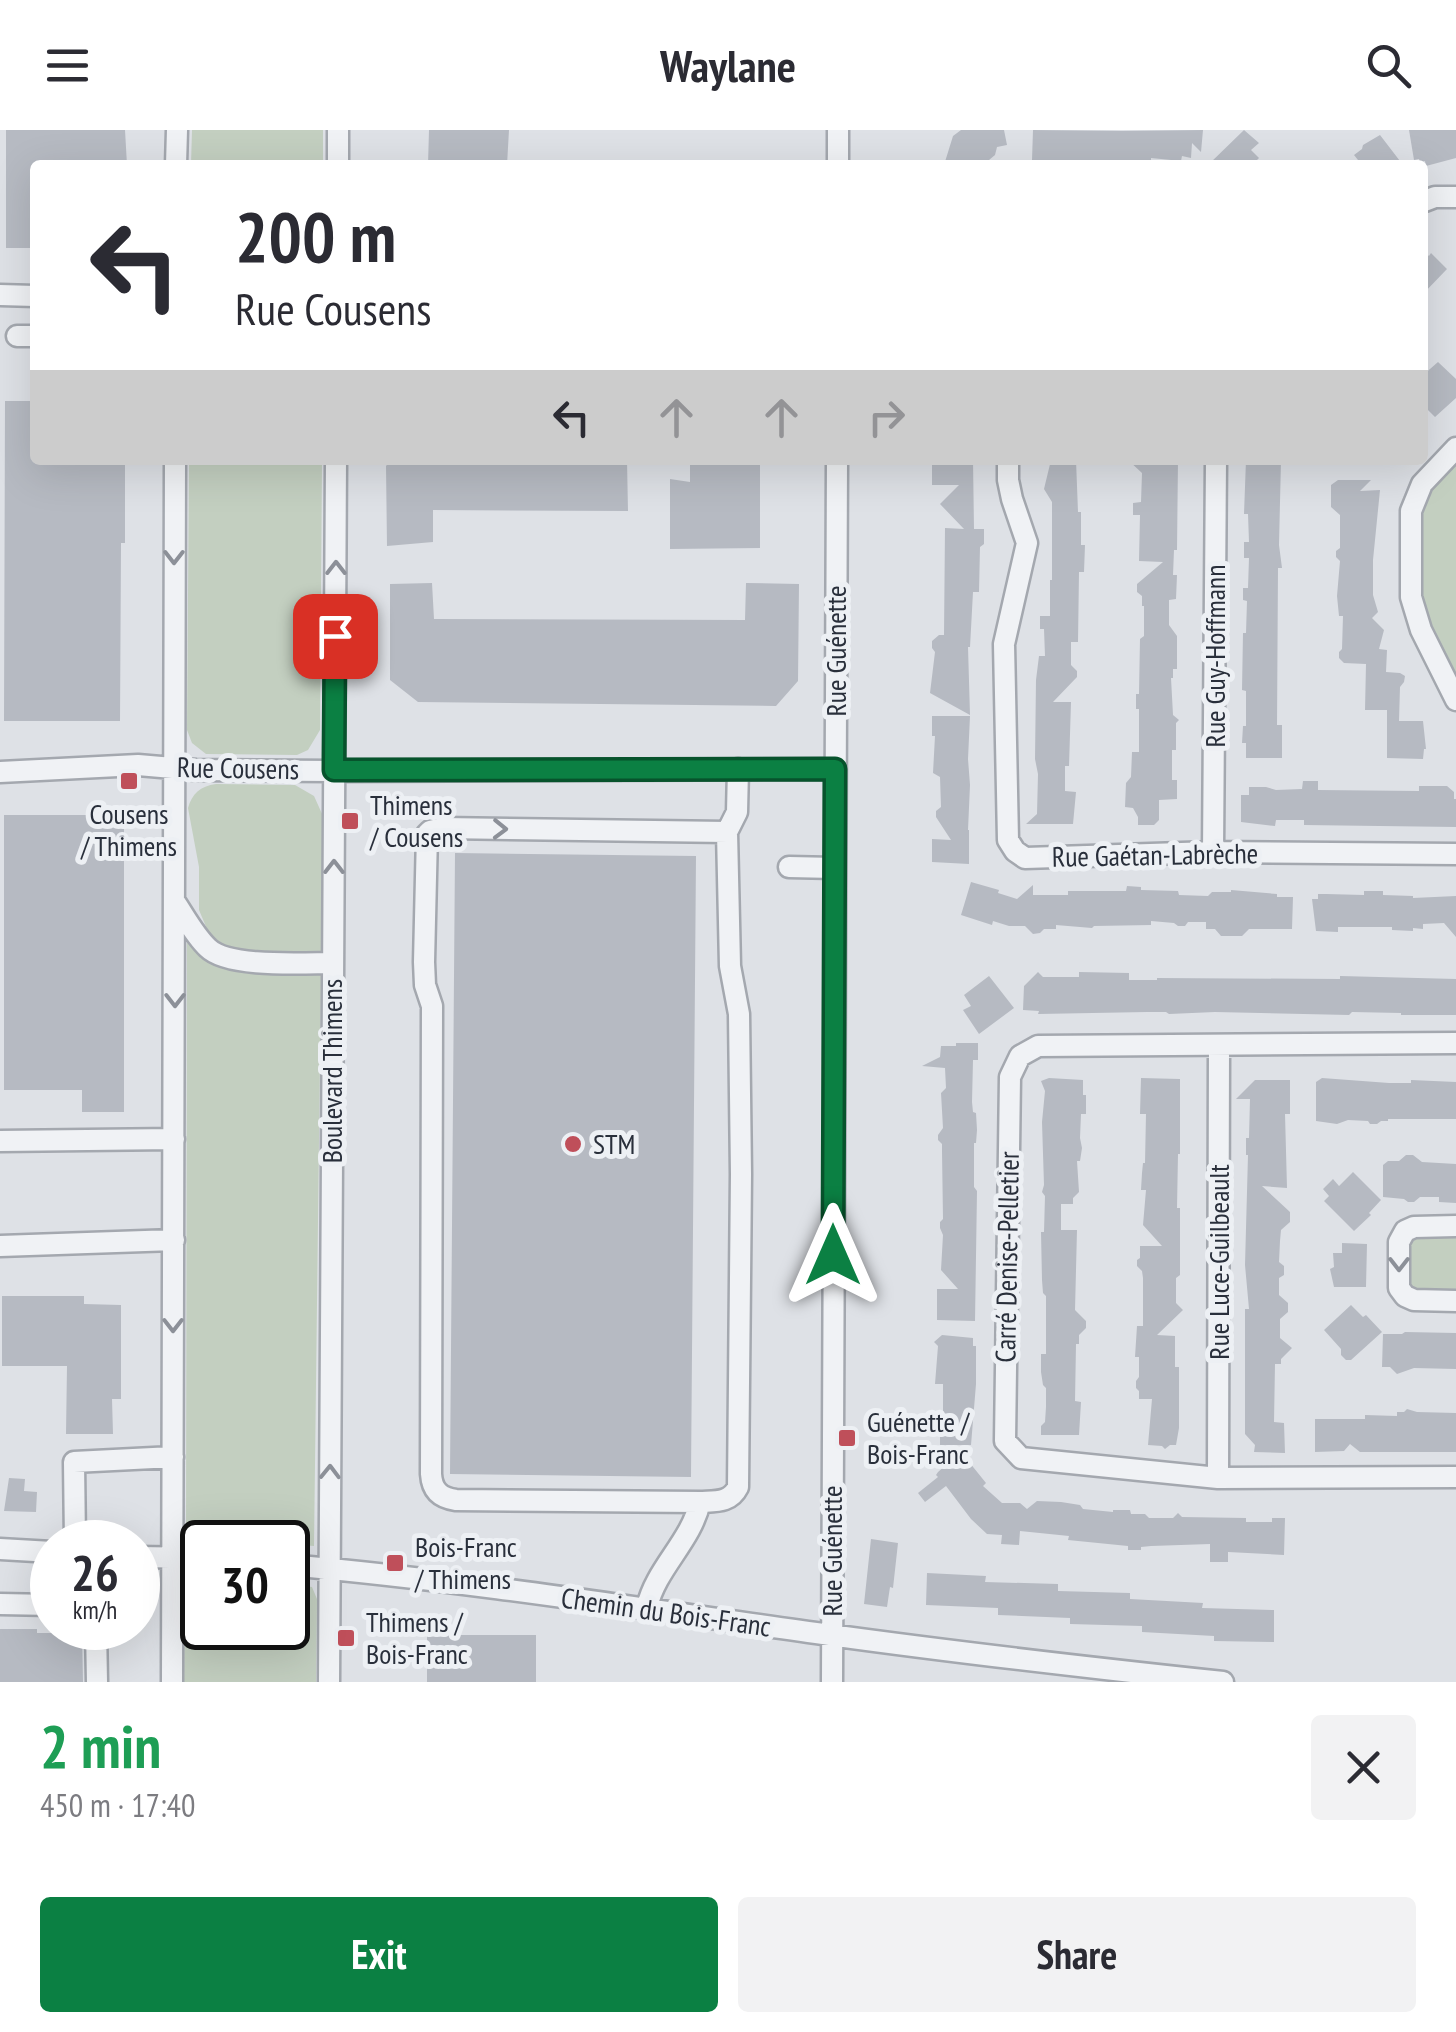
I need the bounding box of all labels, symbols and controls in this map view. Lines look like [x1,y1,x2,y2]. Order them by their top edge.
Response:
text: Waylane [660,36,796,94]
icon: menu [40,38,95,93]
icon: search [1361,38,1416,93]
text: 200 m [235,191,396,281]
icon: left [70,200,200,330]
text: Rue Cousens [235,279,431,337]
icon: left [544,390,599,445]
icon: ahead [649,390,704,445]
icon: ahead [754,390,809,445]
icon: right [859,390,914,445]
one-way arrow [163,550,185,566]
one-way arrow [325,560,347,576]
street label: Rue Guy-Hoffmann [1196,565,1233,747]
street label: Rue Guénette [817,585,854,717]
pin [293,594,378,679]
icon: arrive [308,609,363,664]
street label: Rue Cousens [177,748,299,787]
marker: Cousens / Thimens [118,770,140,792]
place label: Thimens / Cousens [369,786,463,855]
place label: Cousens / Thimens [80,795,177,864]
marker: Thimens / Cousens [339,810,361,832]
one-way arrow [492,818,508,840]
street label: Rue Gaétan-Labrèche [1051,834,1259,875]
one-way arrow [323,858,344,874]
street label: Boulevard Thimens [313,979,350,1163]
one-way arrow [164,992,186,1008]
place label: STM [593,1125,635,1162]
marker: STM [562,1133,584,1155]
street label: Carré Denise-Pelletier [986,1151,1027,1363]
street label: Rue Luce-Guilbeault [1200,1164,1237,1360]
position arrow [781,1203,885,1307]
one-way arrow [1388,1256,1410,1272]
one-way arrow [162,1318,184,1333]
place label: Guénette / Bois-Franc [867,1403,971,1472]
marker: Guénette / Bois-Franc [836,1427,858,1449]
one-way arrow [320,1463,341,1479]
street label: Rue Guénette [813,1485,850,1617]
speed limit sign: 30 [180,1520,310,1650]
place label: Bois-Franc / Thimens [414,1528,517,1597]
text: 26 [71,1540,119,1605]
marker: Bois-Franc / Thimens [384,1552,406,1574]
street label: Chemin du Bois-Franc [559,1578,773,1645]
text: km/h [73,1594,117,1626]
place label: Thimens / Bois-Franc [366,1603,468,1672]
marker: Thimens / Bois-Franc [335,1627,357,1649]
text: 2 min [40,1707,161,1785]
button: close [1311,1715,1416,1820]
text: 450 m · 17:40 [40,1784,195,1826]
button: Exit [40,1897,718,2012]
button: Share [738,1897,1416,2012]

